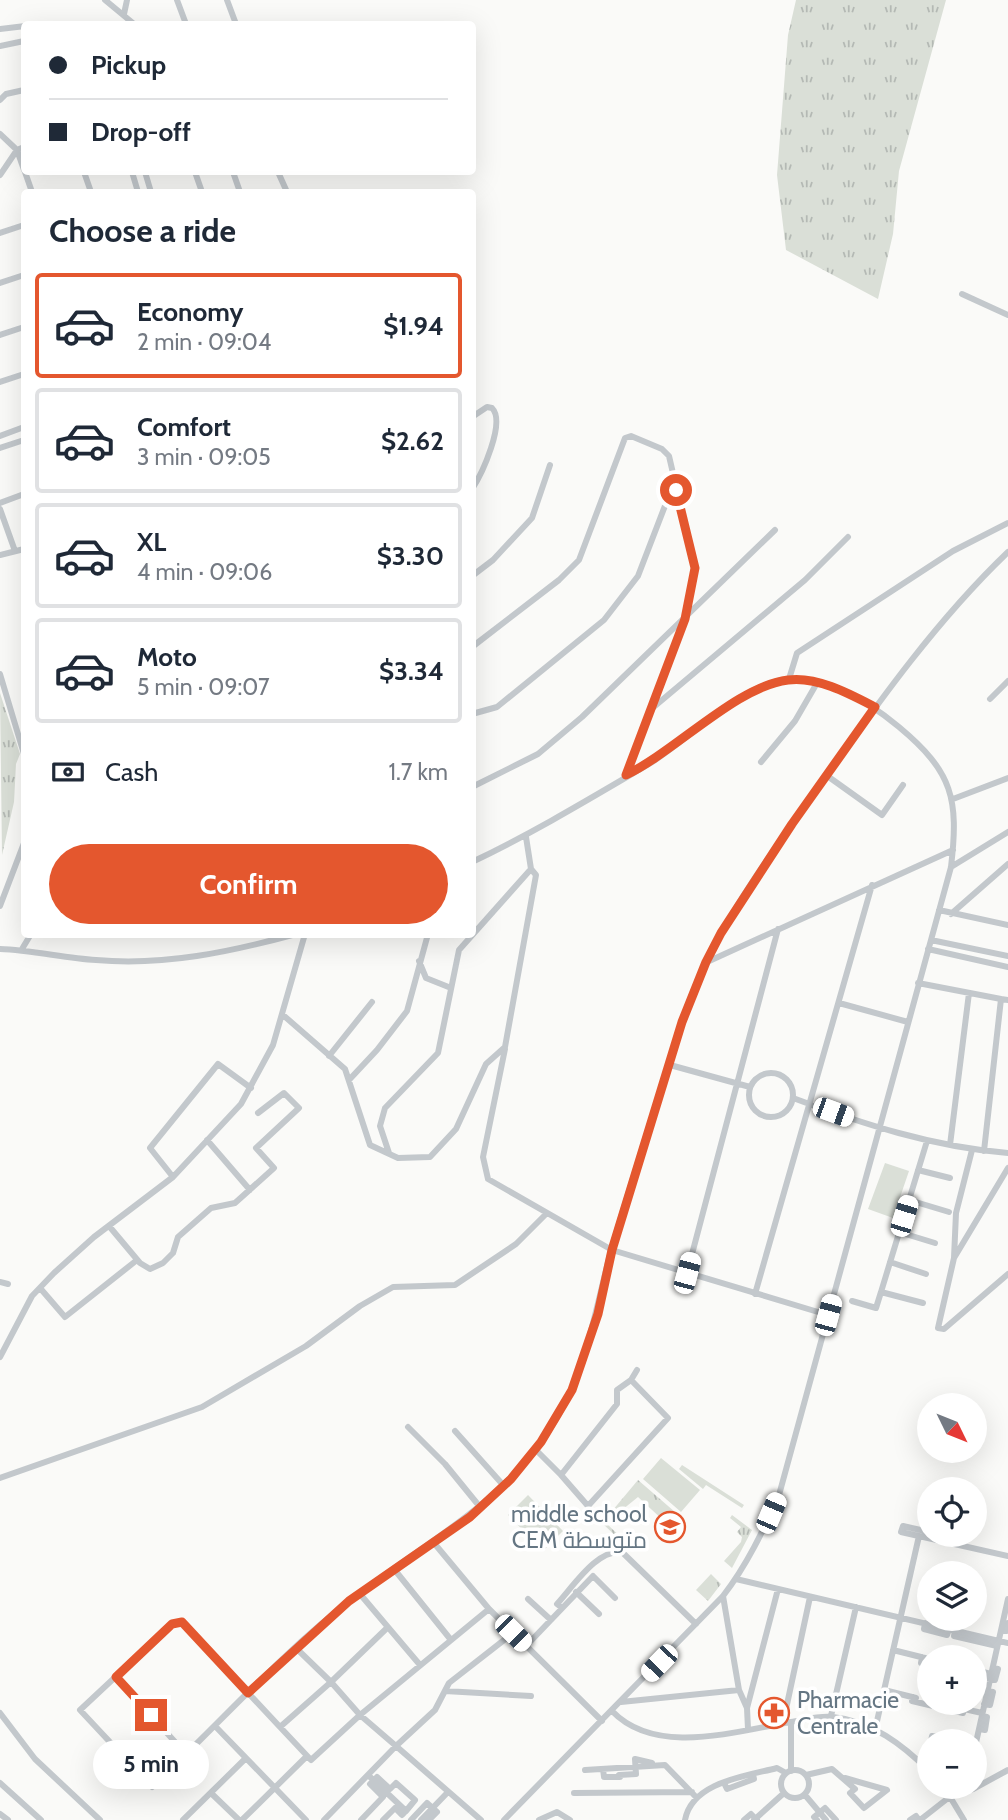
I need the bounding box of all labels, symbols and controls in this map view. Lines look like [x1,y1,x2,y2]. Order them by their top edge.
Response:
text: Pickup [91,49,166,81]
text: Drop-off [91,116,191,148]
text: Choose a ride [49,211,236,250]
icon: car [53,294,116,357]
text: Economy [137,296,243,328]
text: $1.94 [383,310,444,342]
text: 2 min · 09:04 [137,328,271,356]
icon: car [53,409,116,472]
text: Comfort [137,411,231,443]
text: $2.62 [381,425,444,457]
text: 3 min · 09:05 [137,443,271,471]
route start [660,474,692,506]
icon: car [53,524,116,587]
text: XL [137,526,166,558]
text: $3.30 [377,540,444,572]
text: 4 min · 09:06 [137,558,272,586]
icon: car [53,639,116,702]
text: Moto [137,641,197,673]
text: $3.34 [379,655,444,687]
text: 5 min · 09:07 [137,673,270,701]
icon: cash [49,753,87,791]
text: Cash [105,756,158,788]
text: 1.7 km [388,758,448,786]
button: Confirm [49,844,448,924]
car [810,1095,857,1129]
car [888,1193,921,1239]
car [672,1250,703,1296]
car [813,1292,844,1338]
north arrow [917,1393,987,1463]
map controls [917,1393,987,1799]
button: locate [917,1477,987,1547]
car [754,1490,789,1536]
place label: middle school CEM متوسطة [511,1500,648,1554]
school or university icon: middle school CEM متوسطة [653,1510,687,1544]
button: layers [917,1561,987,1631]
car [491,1611,536,1655]
car [637,1641,682,1685]
button: + [917,1645,987,1715]
place label: Pharmacie Centrale [797,1686,899,1740]
pharmacy icon: Pharmacie Centrale [757,1696,791,1730]
route end [135,1699,167,1731]
button: − [917,1729,987,1799]
callout: 5 min [93,1740,209,1788]
text: 5 min [123,1750,179,1778]

